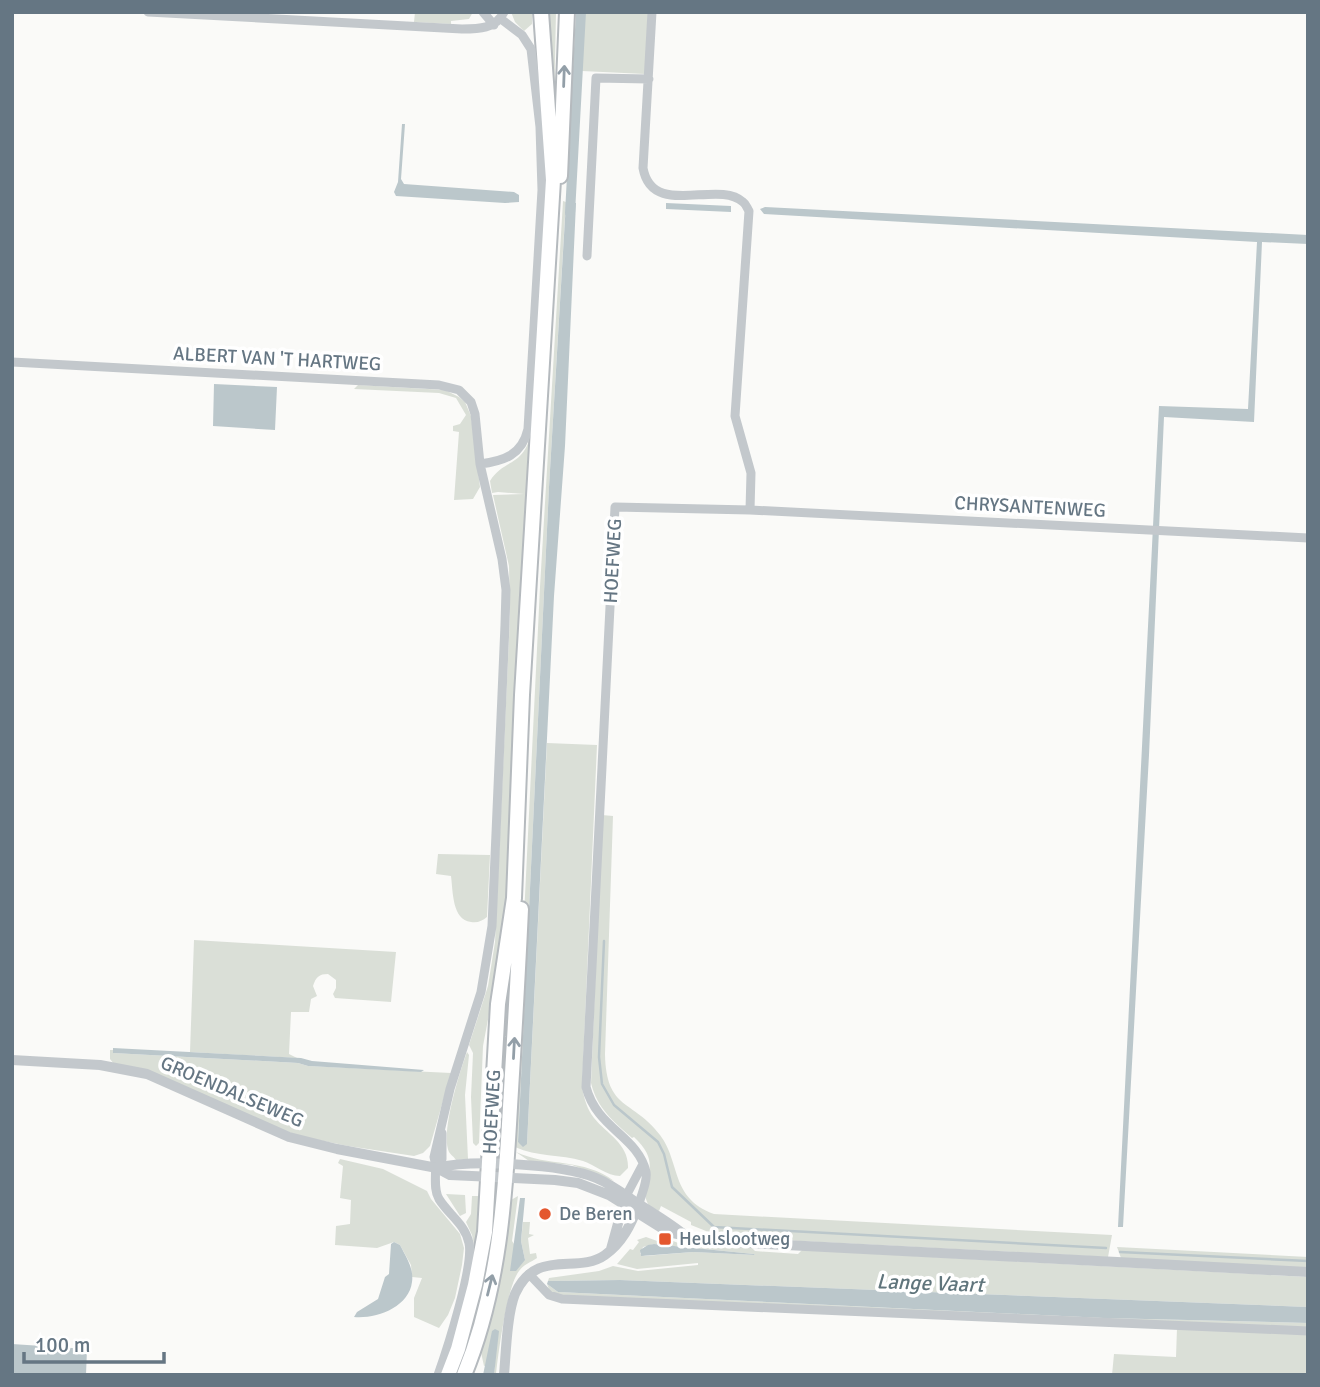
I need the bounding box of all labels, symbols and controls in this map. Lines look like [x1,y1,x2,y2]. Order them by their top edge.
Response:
one-way arrow [558,65,571,88]
street label: ALBERT VAN 'T HARTWEG [172,342,382,376]
street label: CHRYSANTENWEG [954,491,1106,523]
street label: HOEFWEG [599,518,627,604]
one-way arrow [508,1037,521,1060]
street label: GROENDALSEWEG [157,1051,307,1133]
street label: HOEFWEG [478,1069,506,1155]
place label: De Beren [559,1202,633,1226]
marker: De Beren [537,1206,553,1222]
place label: Heulslootweg [679,1227,790,1251]
marker: Heulslootweg [657,1231,673,1247]
water label: Lange Vaart [876,1268,987,1298]
one-way arrow [484,1274,497,1297]
scale bar [24,1320,164,1364]
text: 100 m [35,1332,90,1358]

